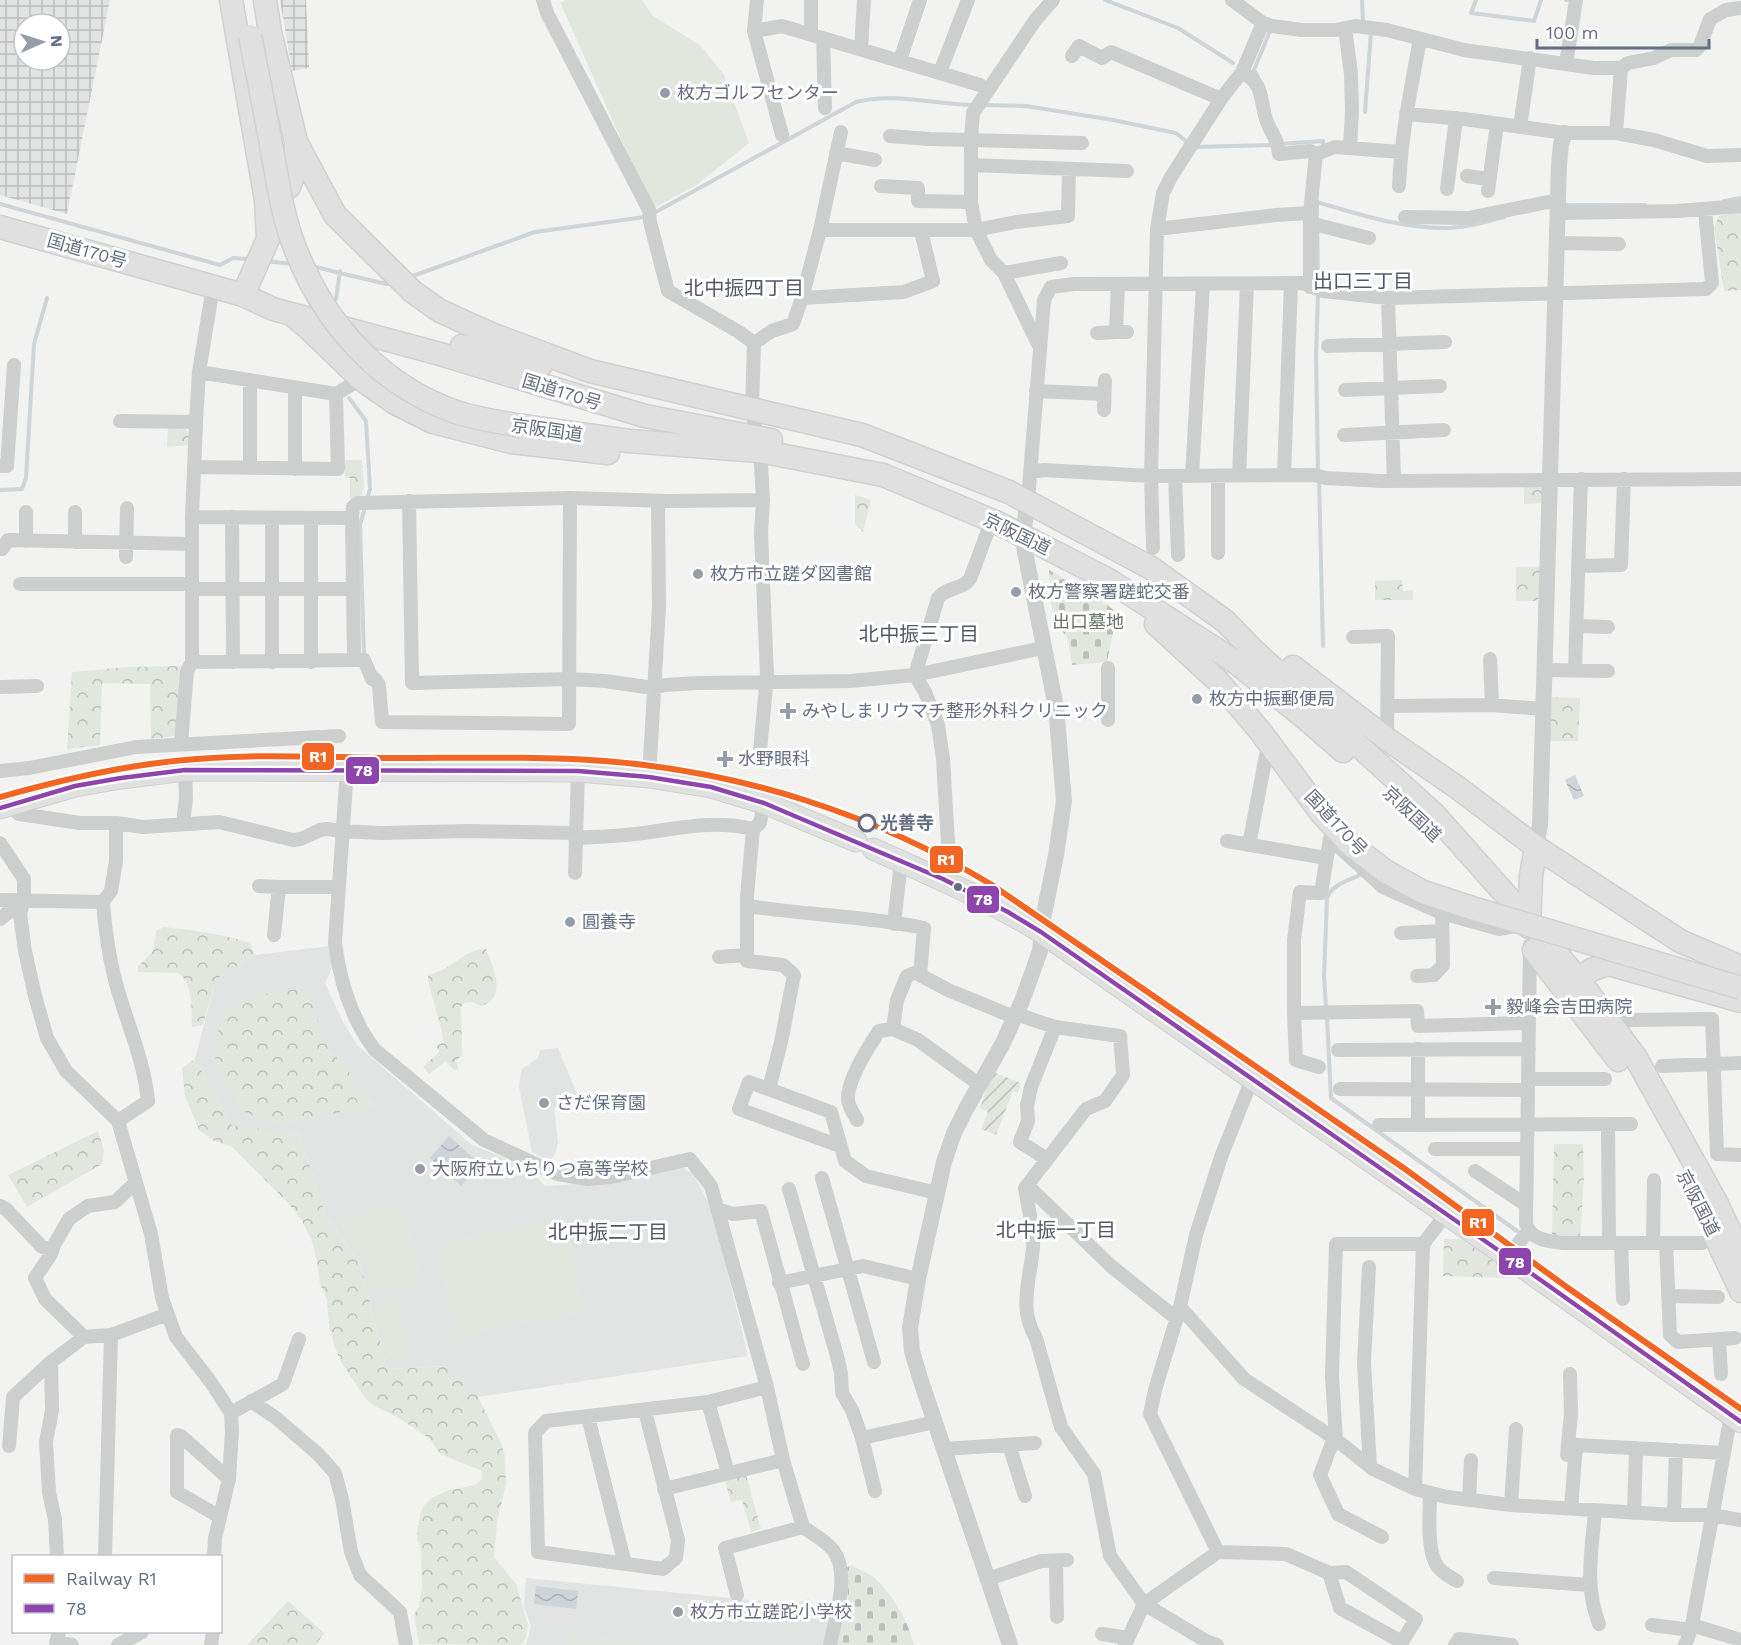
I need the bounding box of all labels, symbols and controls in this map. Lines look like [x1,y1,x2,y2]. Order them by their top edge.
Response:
north arrow [12,12,72,72]
scale bar [1537,12,1710,50]
text: 100 m [1546,22,1599,43]
text: N [47,35,66,48]
place label: 枚方ゴルフセンター [677,82,839,103]
marker: 枚方ゴルフセンター [658,86,672,100]
street label: 国道170号 [45,229,129,272]
district label: 出口三丁目 [1313,269,1413,293]
district label: 北中振四丁目 [684,276,804,300]
street label: 国道170号 [520,369,604,414]
street label: 京阪国道 [510,414,584,445]
street label: 京阪国道 [980,508,1054,559]
place label: 枚方市立蹉ダ図書館 [710,563,872,584]
marker: 枚方市立蹉ダ図書館 [691,567,705,581]
place label: 枚方警察署蹉蛇交番 [1028,581,1190,602]
marker: 枚方警察署蹉蛇交番 [1009,585,1023,599]
park label: 出口墓地 [1052,611,1124,632]
district label: 北中振三丁目 [859,622,979,646]
place label: 枚方中振郵便局 [1209,688,1335,709]
marker: 枚方中振郵便局 [1190,692,1204,706]
place label: みやしまリウマチ整形外科クリニック [802,700,1108,721]
marker: みやしまリウマチ整形外科クリニック [779,702,797,720]
line badge: R1 [301,742,335,771]
text: R1 [309,747,327,766]
place label: 水野眼科 [738,748,810,769]
marker: 水野眼科 [716,750,734,768]
line badge: 78 [345,756,380,785]
text: 78 [353,761,373,780]
street label: 京阪国道 [1379,781,1446,846]
street label: 国道170号 [1301,786,1372,860]
place label: 光善寺 [880,812,934,833]
marker: 光善寺 [858,814,876,832]
line badge: R1 [929,845,964,874]
text: R1 [937,850,955,869]
unlabelled marker [952,881,964,893]
line badge: 78 [966,885,1000,914]
text: 78 [973,890,993,909]
place label: 圓養寺 [582,911,636,932]
marker: 圓養寺 [563,915,577,929]
place label: 毅峰会吉田病院 [1506,996,1632,1017]
marker: 毅峰会吉田病院 [1484,998,1502,1016]
place label: さだ保育園 [556,1092,646,1113]
marker: さだ保育園 [537,1096,551,1110]
place label: 大阪府立いちりつ高等学校 [432,1158,648,1179]
marker: 大阪府立いちりつ高等学校 [413,1162,427,1176]
street label: 京阪国道 [1673,1166,1724,1240]
line badge: R1 [1461,1208,1495,1237]
text: R1 [1469,1213,1487,1232]
district label: 北中振一丁目 [996,1218,1116,1242]
district label: 北中振二丁目 [548,1220,668,1244]
line badge: 78 [1498,1247,1532,1276]
text: 78 [1505,1253,1525,1272]
legend [12,1555,222,1633]
text: Railway R1 [66,1568,157,1589]
text: 78 [66,1598,87,1619]
place label: 枚方市立蹉跎小学校 [690,1601,852,1622]
marker: 枚方市立蹉跎小学校 [671,1605,685,1619]

